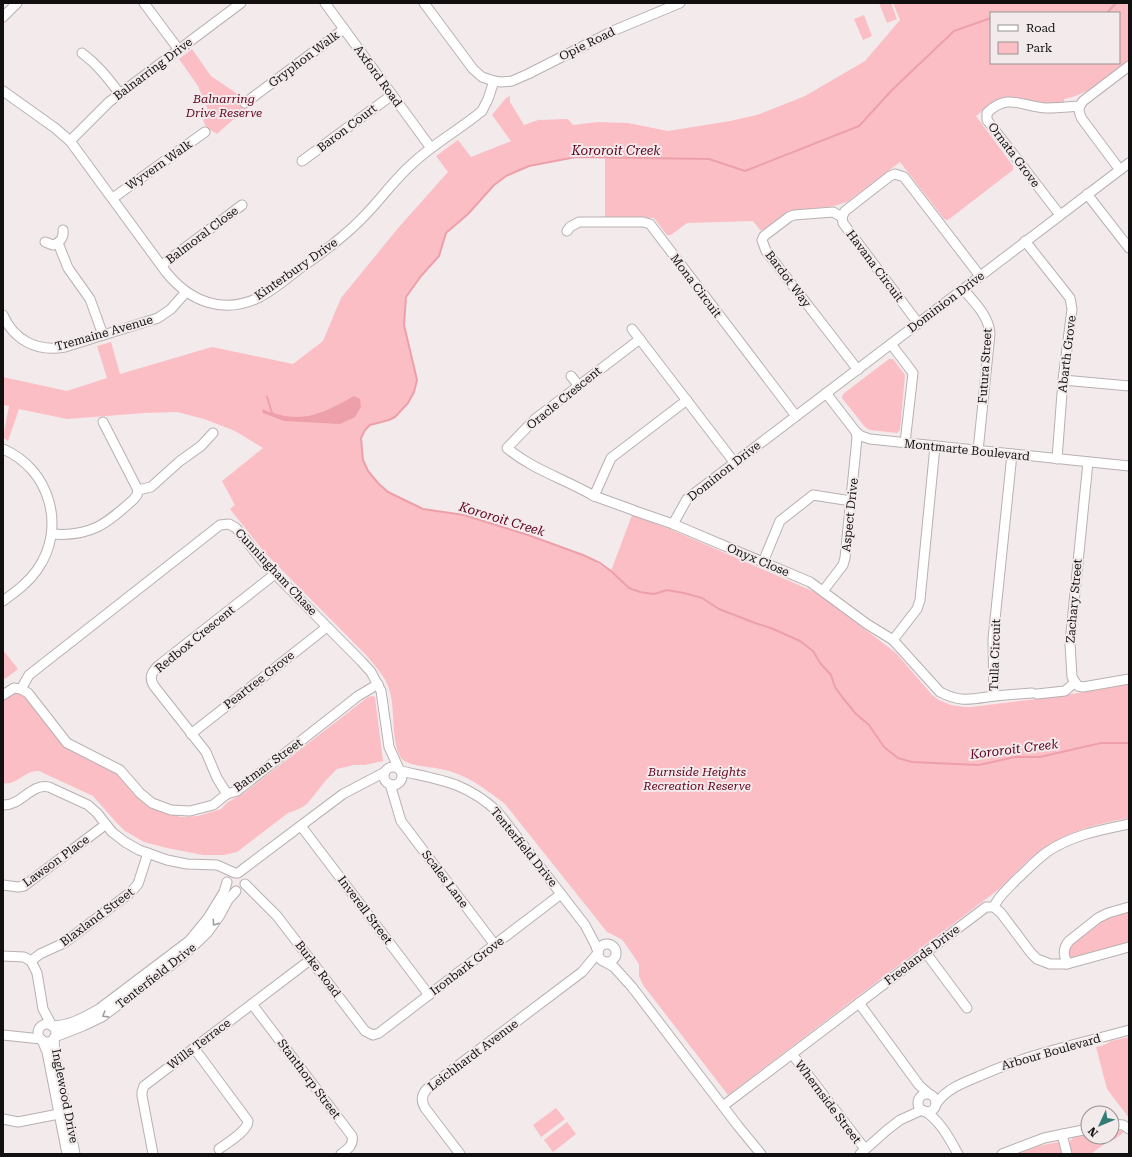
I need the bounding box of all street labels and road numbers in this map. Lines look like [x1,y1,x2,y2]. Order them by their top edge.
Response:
street label: Opie Road [557,24,617,64]
street label: Gryphon Walk [266,28,342,90]
street label: Balnarring Drive [111,35,195,103]
street label: Axford Road [351,42,405,110]
street label: Baron Court [315,101,380,155]
street label: Ornata Grove [985,120,1043,190]
street label: Wyvern Walk [123,137,195,193]
street label: Balmoral Close [163,203,241,267]
street label: Havana Circuit [843,227,907,305]
street label: Kinterbury Drive [252,235,341,303]
street label: Bardot Way [762,248,814,311]
street label: Mona Circuit [668,252,725,321]
street label: Dominion Drive [905,268,987,335]
street label: Tremaine Avenue [54,312,155,354]
street label: Abarth Grove [1055,314,1079,393]
street label: Futura Street [975,327,995,404]
street label: Oracle Crescent [524,363,605,432]
street label: Montmarte Boulevard [903,436,1031,464]
street label: Dominon Drive [685,438,764,504]
street label: Aspect Drive [839,477,861,553]
street label: Cunningham Chase [232,526,320,619]
street label: Onyx Close [725,541,792,580]
street label: Zachary Street [1063,558,1085,644]
street label: Redbox Crescent [152,602,238,675]
street label: Tulla Circuit [987,618,1003,691]
street label: Peartree Grove [221,648,297,712]
street label: Batman Street [231,735,305,795]
street label: Tenterfield Drive [488,805,560,890]
street label: Lawson Place [20,832,92,890]
street label: Scales Lane [419,848,471,911]
street label: Inverell Street [335,873,395,947]
street label: Blaxland Street [57,884,137,949]
street label: Freelands Drive [882,922,963,988]
street label: Ironbark Grove [427,934,507,998]
street label: Burke Road [292,938,344,1000]
street label: Tenterfield Drive [113,940,199,1012]
street label: Wills Terrace [165,1015,234,1072]
street label: Leichhardt Avenue [425,1016,521,1094]
street label: Arbour Boulevard [1000,1031,1103,1073]
street label: Stanthorp Street [275,1036,344,1122]
street label: Inglewood Drive [49,1048,81,1145]
street label: Whernside Street [792,1058,864,1147]

